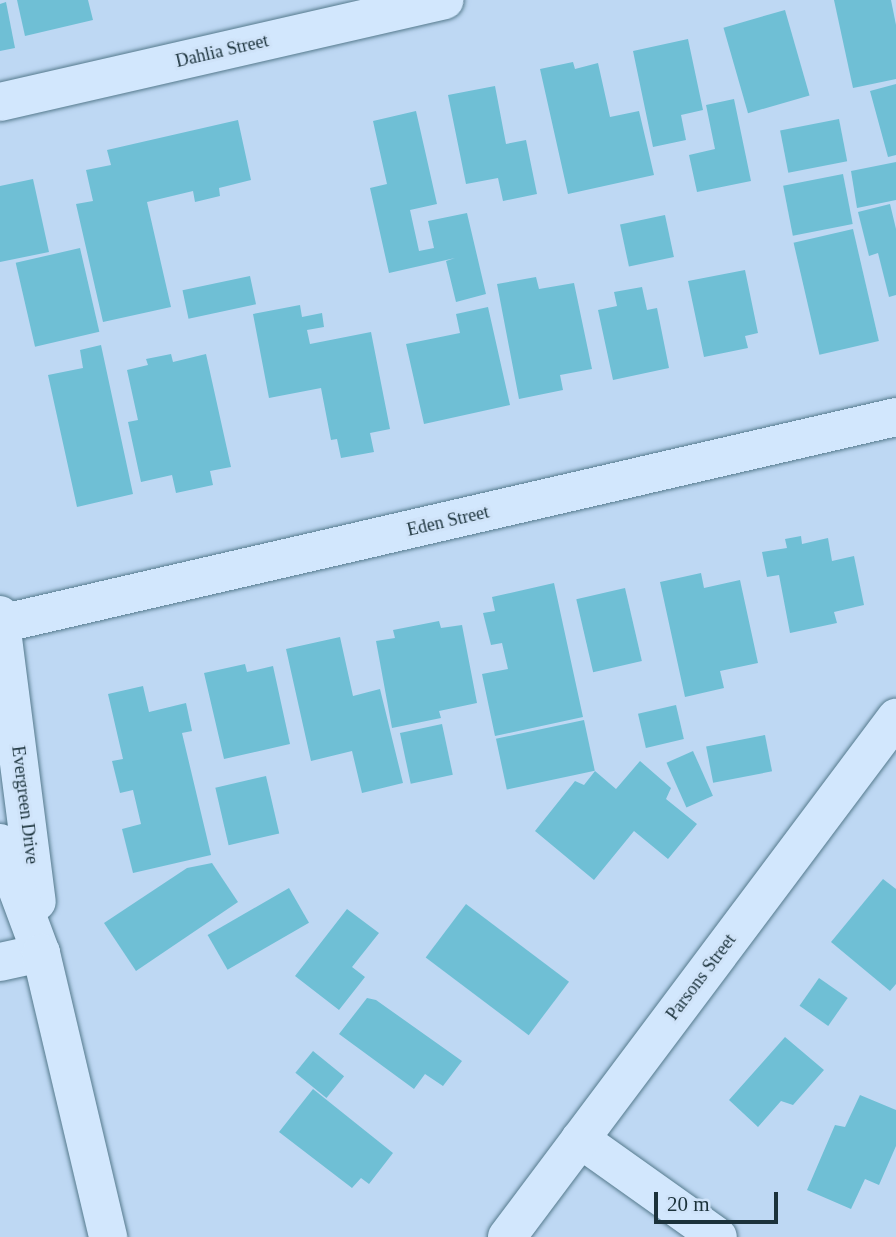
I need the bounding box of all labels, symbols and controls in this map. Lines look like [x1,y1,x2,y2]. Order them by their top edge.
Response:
street label: Dahlia Street [174,30,270,72]
street label: Eden Street [405,501,491,541]
street label: Evergreen Drive [7,745,43,865]
street label: Parsons Street [662,930,740,1024]
scale bar [658,1178,782,1222]
text: 20 m [667,1192,710,1216]

